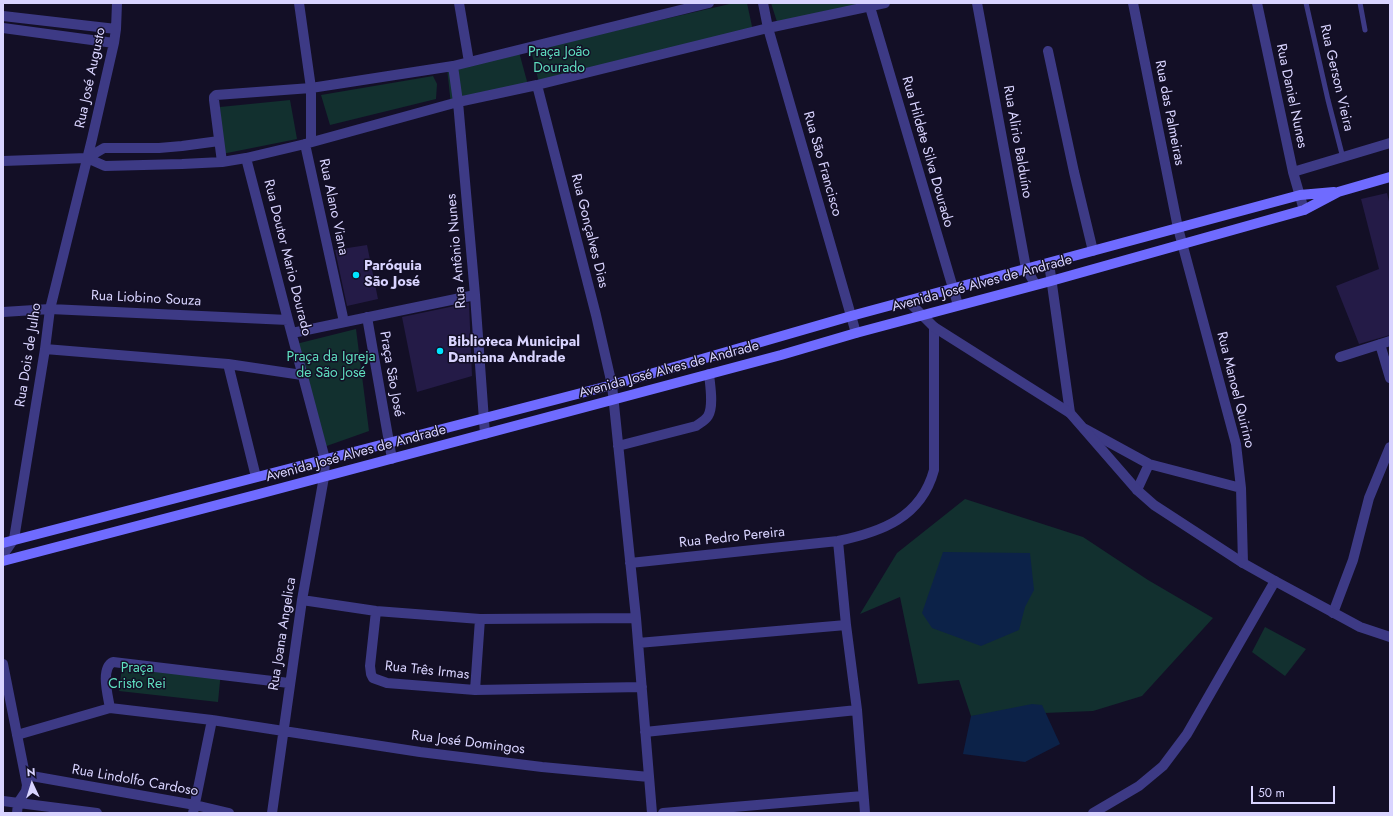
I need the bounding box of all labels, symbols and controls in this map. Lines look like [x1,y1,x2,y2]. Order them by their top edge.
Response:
street label: Rua Gerson Vieira [1316,23,1356,133]
street label: Rua José Augusto [72,26,110,130]
street label: Rua Daniel Nunes [1272,42,1310,150]
park label: Praça João Dourado [528,45,590,78]
street label: Rua das Palmeiras [1151,59,1187,167]
street label: Rua Hildete Silva Dourado [897,75,957,229]
street label: Rua Alirio Balduíno [999,84,1035,200]
street label: Rua São Francisco [799,110,845,218]
street label: Rua Alano Viana [315,157,351,257]
street label: Rua Gonçalves Dias [567,172,611,290]
street label: Rua Doutor Mario Dourado [259,178,315,338]
street label: Rua Antônio Nunes [444,193,470,309]
street label: Avenida José Alves de Andrade [890,252,1074,316]
place label: Paróquia São José [364,259,422,292]
marker: Paróquia São José [351,270,361,280]
street label: Rua Liobino Souza [90,288,202,310]
street label: Rua Dois de Julho [12,302,46,408]
street label: Praça São José [375,330,407,418]
street label: Rua Manoel Quirino [1212,330,1258,450]
place label: Biblioteca Municipal Damiana Andrade [448,335,580,368]
street label: Avenida José Alves de Andrade [577,338,761,402]
marker: Biblioteca Municipal Damiana Andrade [435,346,445,356]
park label: Praça da Igreja de São José [287,350,375,382]
street label: Avenida José Alves de Andrade [264,422,448,486]
street label: Rua Pedro Pereira [678,524,786,552]
street label: Rua Joana Angelica [266,576,300,692]
street label: Rua Três Irmas [384,658,470,684]
park label: Praça Cristo Rei [108,661,166,694]
street label: Rua José Domingos [410,728,526,758]
street label: Rua Lindolfo Cardoso [70,762,200,800]
north arrow [12,764,52,804]
text: N [26,764,36,780]
scale bar [1253,778,1337,804]
text: 50 m [1258,784,1285,802]

